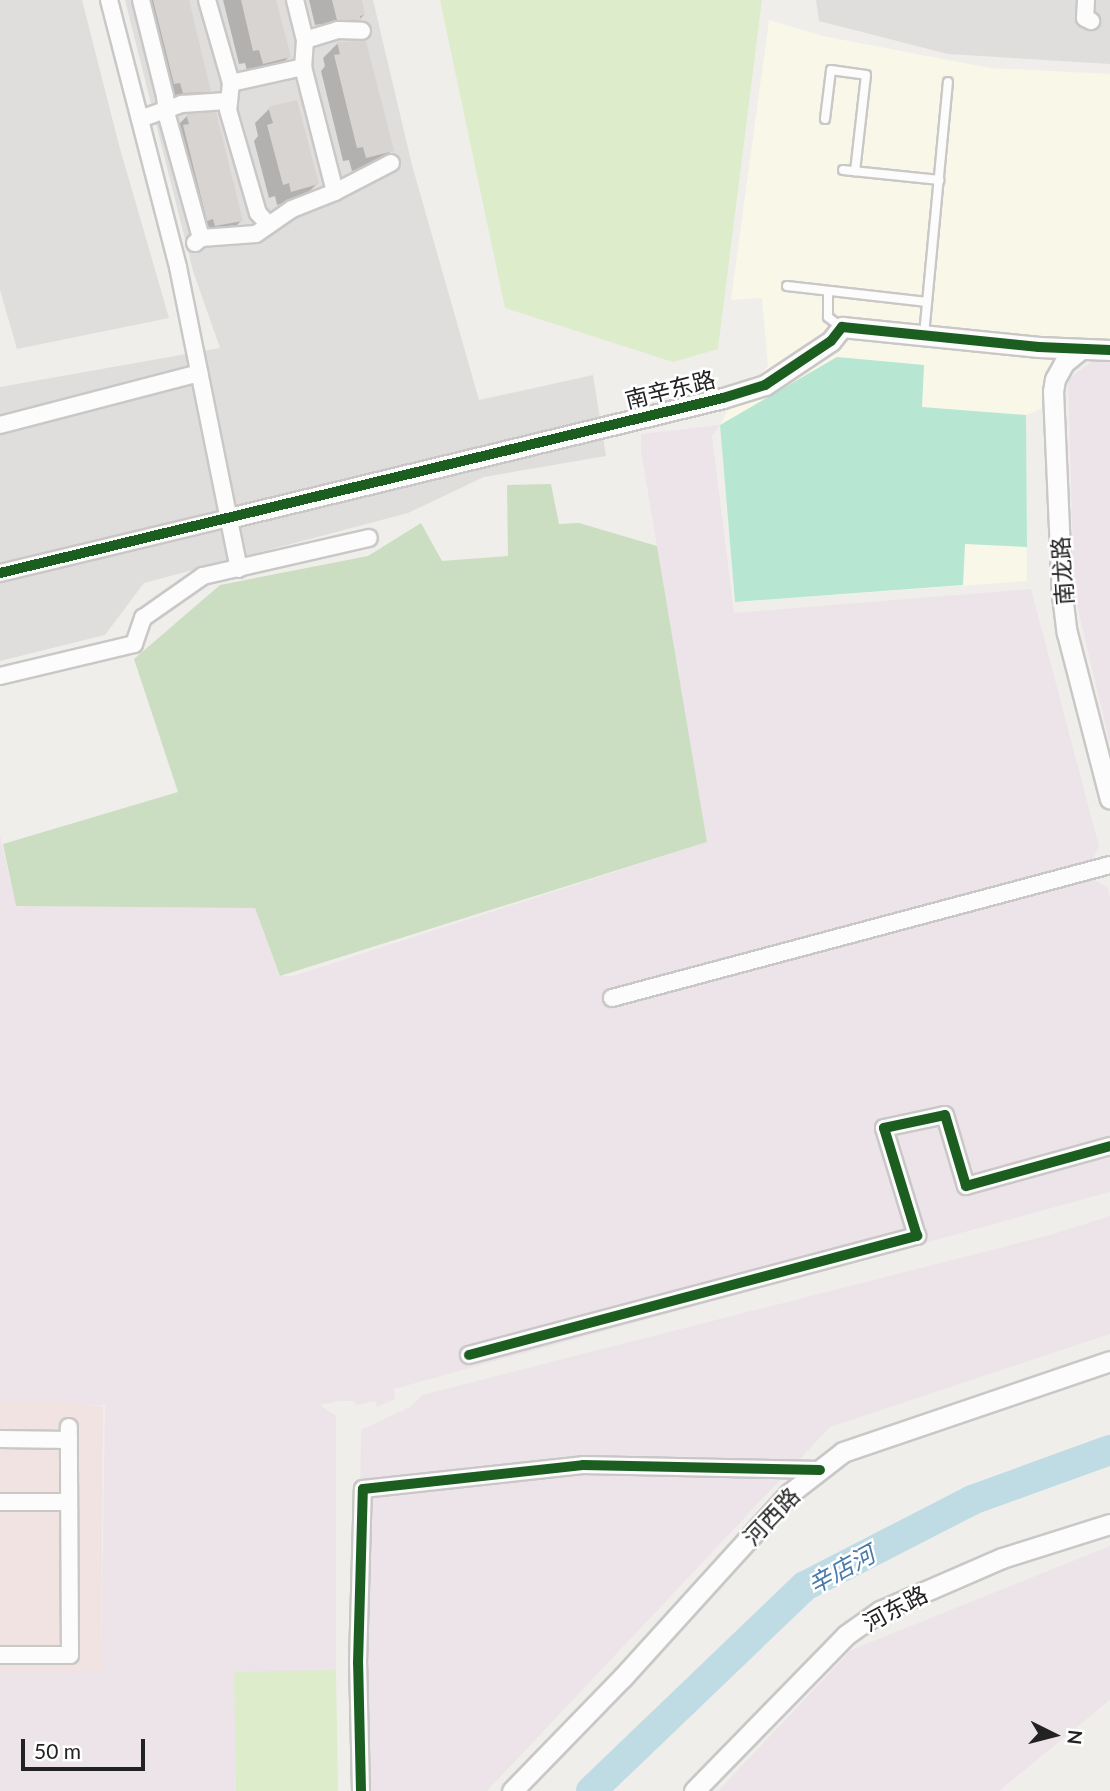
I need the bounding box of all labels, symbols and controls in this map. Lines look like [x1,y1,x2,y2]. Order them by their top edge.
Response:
street label: 南辛东路 [622,364,718,414]
street label: 南龙路 [1046,536,1078,606]
street label: 河西路 [737,1482,805,1550]
water label: 辛店河 [803,1539,879,1599]
street label: 河东路 [858,1580,932,1636]
north arrow [1019,1700,1089,1770]
scale bar [24,1724,149,1768]
text: N [1063,1729,1088,1746]
text: 50 m [34,1738,81,1763]

